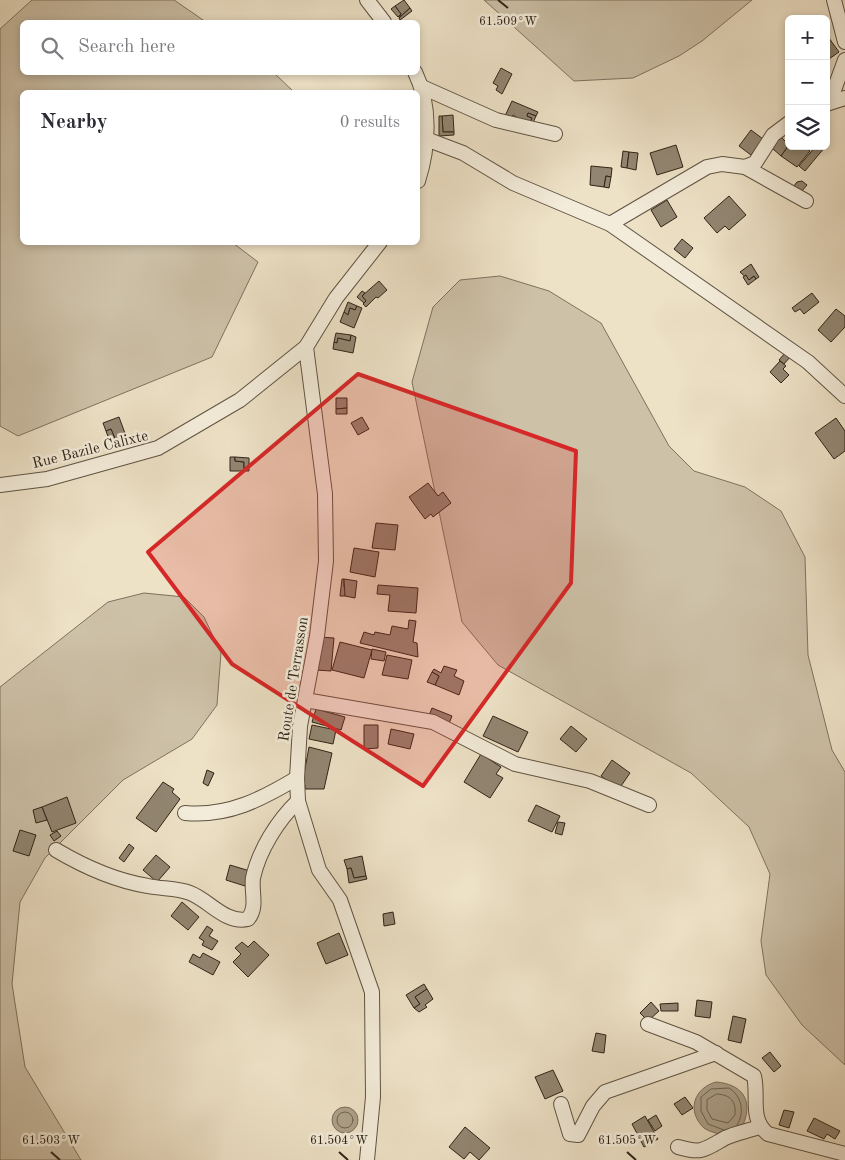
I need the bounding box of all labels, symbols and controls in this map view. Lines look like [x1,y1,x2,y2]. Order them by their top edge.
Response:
text: 61.509°W [479,15,537,28]
map controls [785,15,830,150]
button: + [785,15,830,60]
search box [20,20,420,75]
icon: search [38,34,66,62]
text: Search here [78,38,175,57]
button: − [785,60,830,105]
button: layers [785,105,830,150]
text: Nearby [40,112,108,133]
text: 0 results [340,115,400,131]
street label: Rue Bazile Calixte [31,429,150,472]
street label: Route de Terrasson [277,616,312,743]
text: 61.503°W [22,1134,80,1147]
text: 61.504°W [310,1134,368,1147]
text: 61.505°W [598,1134,656,1147]

